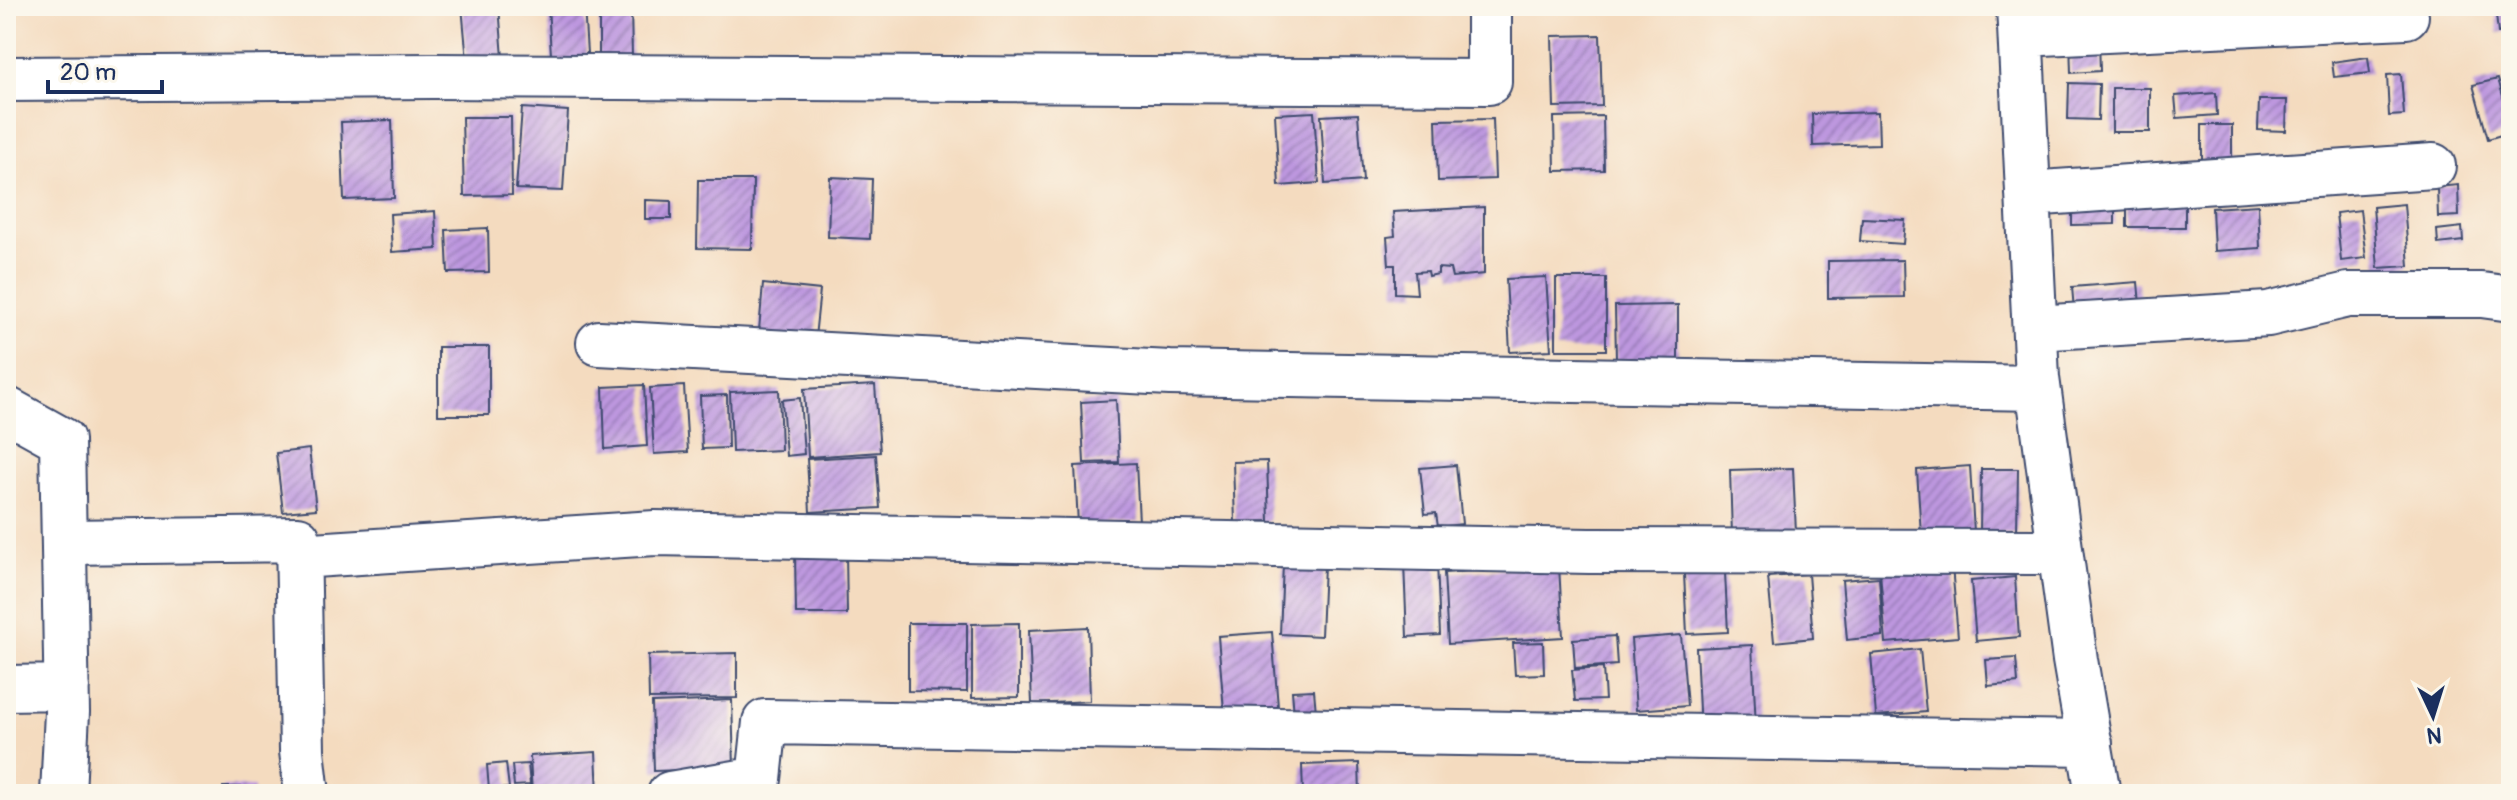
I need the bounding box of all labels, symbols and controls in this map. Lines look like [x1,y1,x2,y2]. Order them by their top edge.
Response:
scale bar [48,44,162,94]
text: 20 m [60,58,116,87]
north arrow [2393,676,2473,756]
text: N [2426,720,2443,749]

